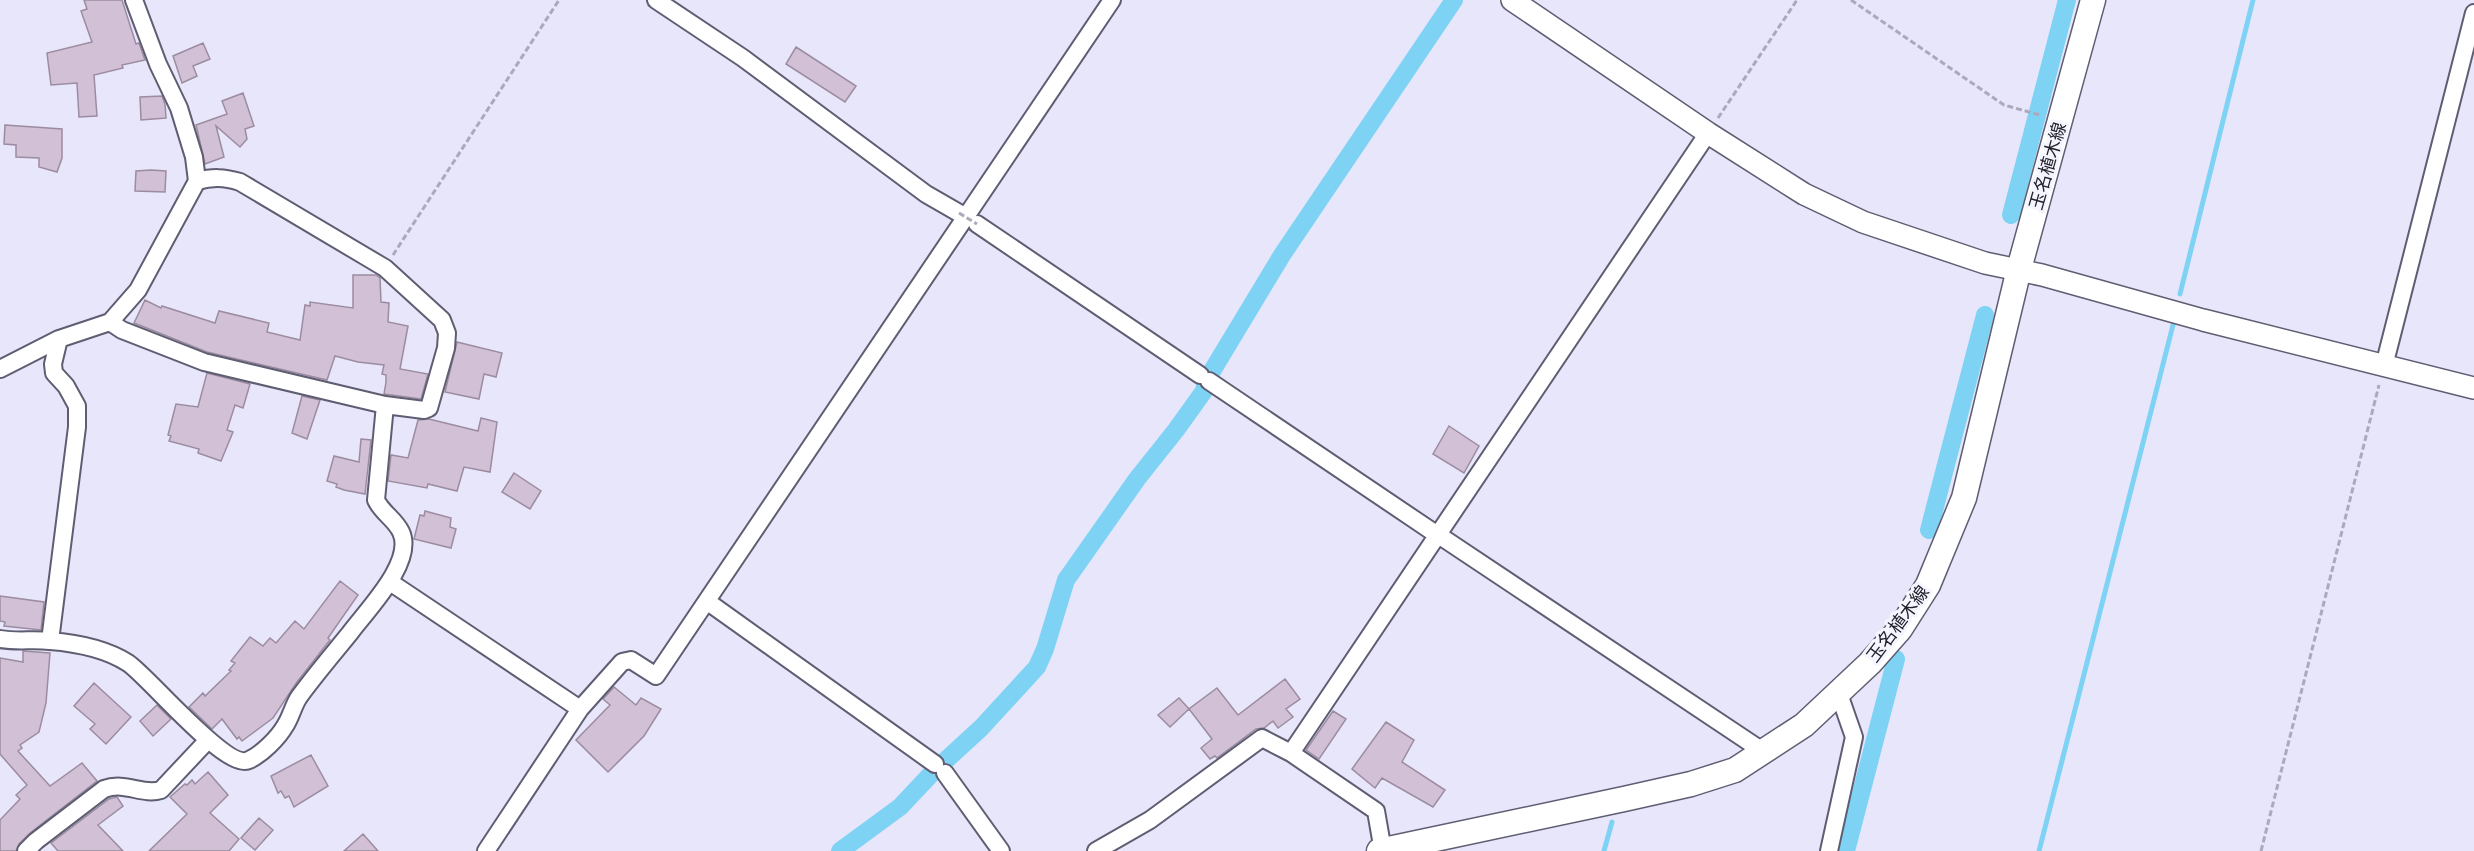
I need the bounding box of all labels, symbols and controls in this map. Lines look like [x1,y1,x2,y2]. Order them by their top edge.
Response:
street label: 玉名植木線 [2025,120,2070,212]
street label: 玉名植木線 [1862,581,1933,666]

